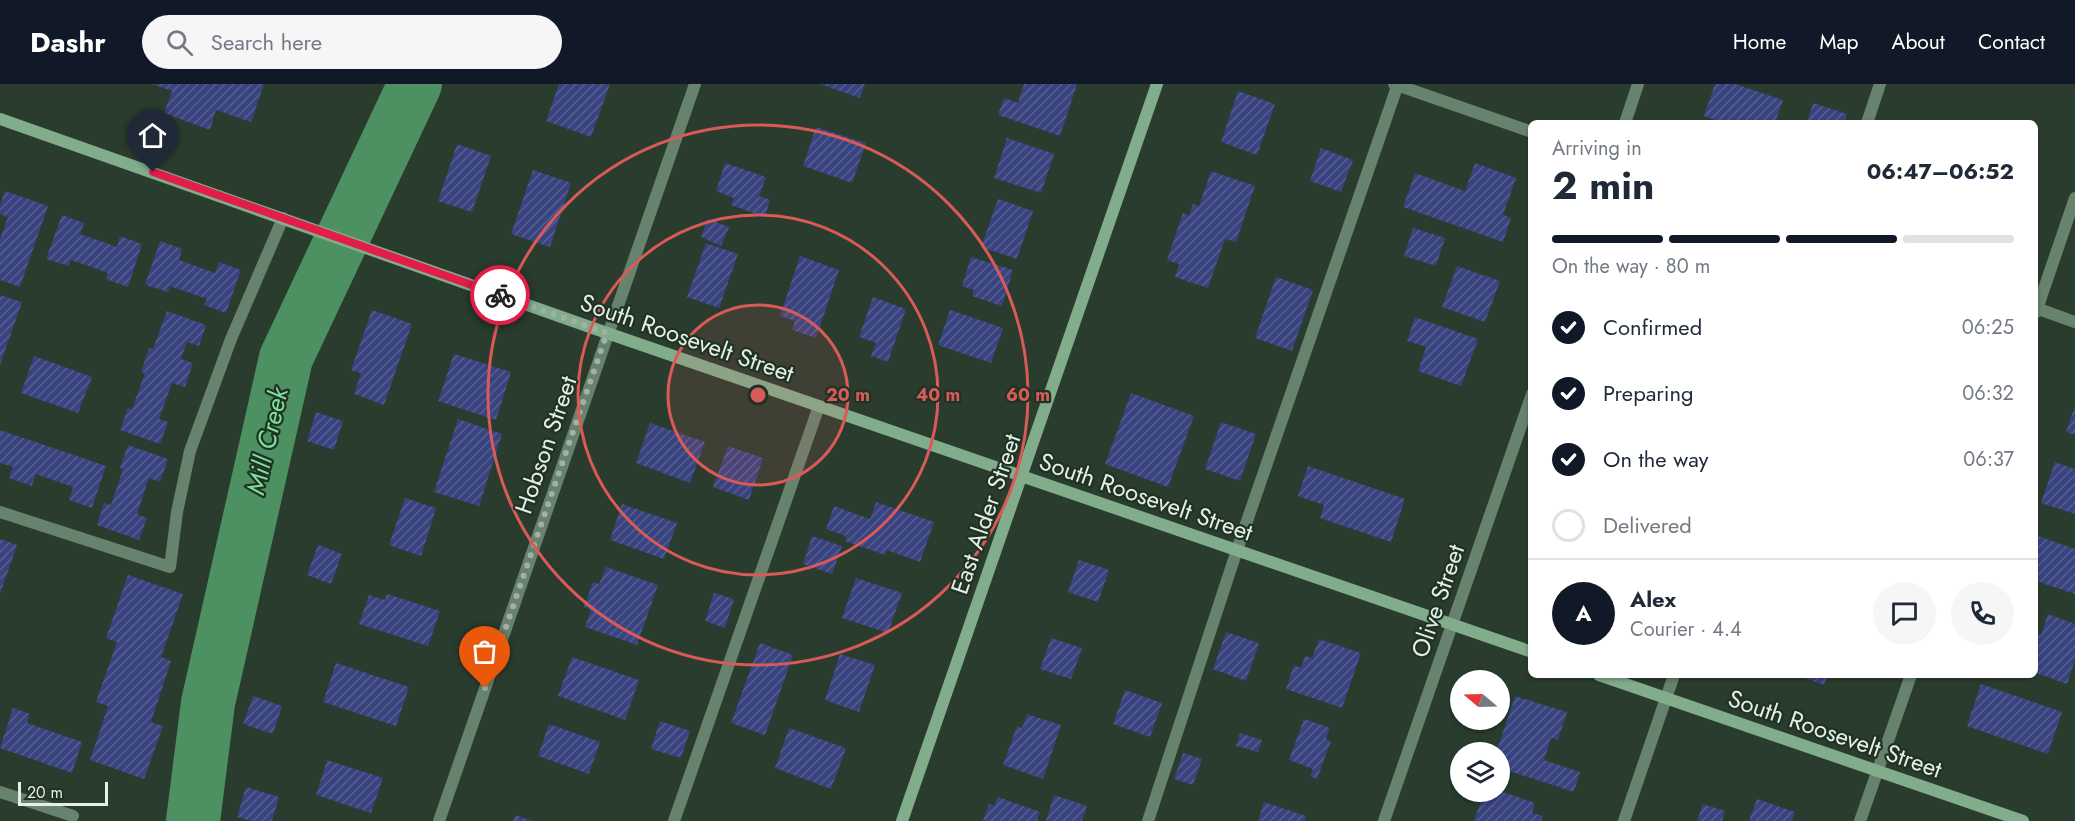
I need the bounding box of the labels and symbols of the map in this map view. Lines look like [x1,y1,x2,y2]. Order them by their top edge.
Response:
pin [127,110,178,172]
courier [470,265,530,325]
street label: South Roosevelt Street [576,285,799,391]
street label: Hobson Street [506,371,586,519]
water label: Mill Creek [236,382,298,498]
text: 20 m [826,382,870,408]
text: 40 m [916,382,960,408]
text: 60 m [1006,382,1050,408]
centre of rings [748,385,768,405]
street label: East Alder Street [942,429,1029,599]
street label: South Roosevelt Street [1035,444,1258,550]
street label: Olive Street [1402,539,1473,662]
pin [459,626,510,688]
north arrow [1450,670,1510,730]
street label: South Roosevelt Street [1724,681,1947,787]
scale bar [18,779,108,806]

